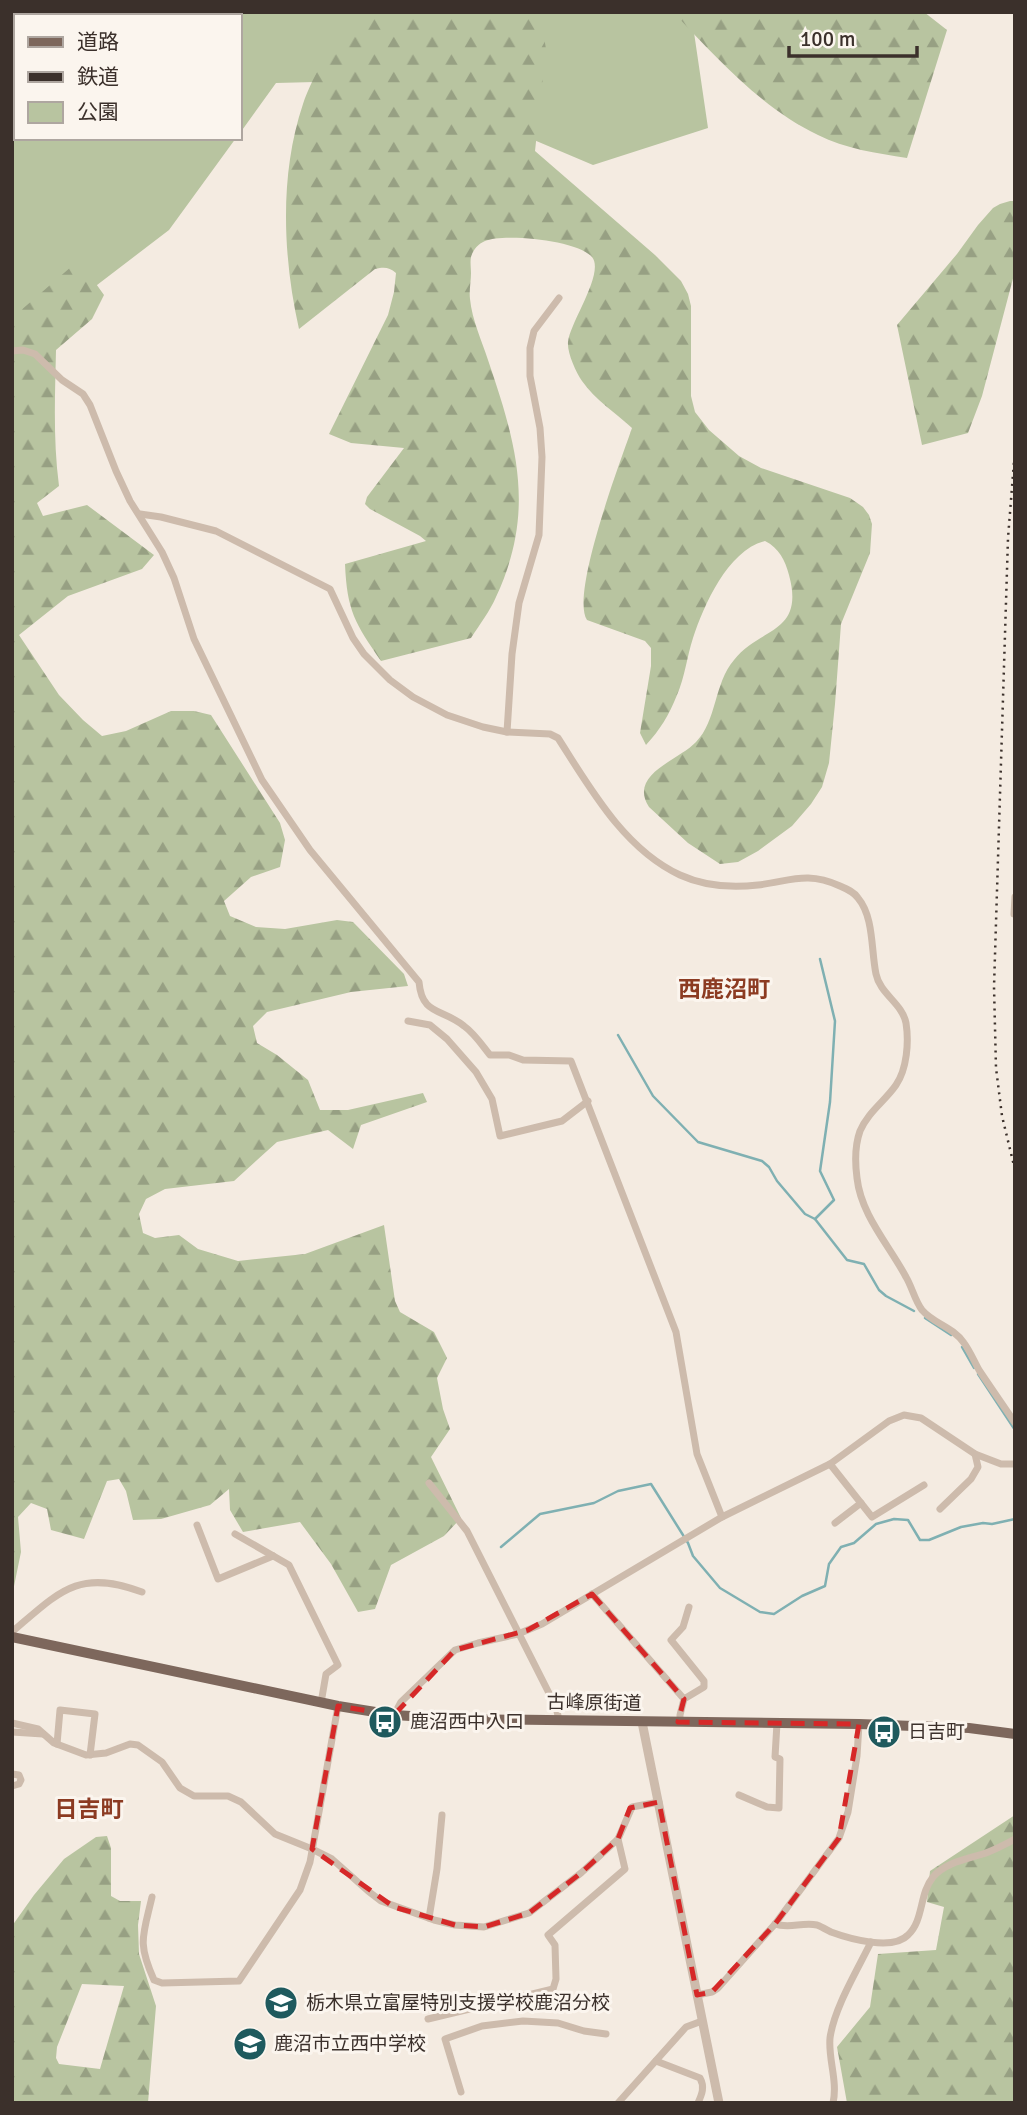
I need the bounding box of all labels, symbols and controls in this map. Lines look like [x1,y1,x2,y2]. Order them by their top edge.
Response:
legend [14,14,242,140]
scale bar [789,14,917,58]
text: 100 m [800,26,855,52]
text: 道路 [77,29,119,55]
text: 鉄道 [77,64,119,90]
text: 公園 [77,99,119,125]
district label: 西鹿沼町 [678,975,770,1004]
street label: 古峰原街道 [546,1690,642,1716]
bus stop icon: 鹿沼西中入口 [366,1703,404,1741]
place label: 鹿沼西中入口 [410,1710,524,1734]
bus stop icon: 日吉町 [865,1713,903,1751]
place label: 日吉町 [908,1720,965,1744]
district label: 日吉町 [55,1795,124,1824]
school or university icon: 栃木県立富屋特別支援学校鹿沼分校 [262,1984,300,2022]
place label: 栃木県立富屋特別支援学校鹿沼分校 [306,1991,610,2015]
school or university icon: 鹿沼市立西中学校 [231,2025,269,2063]
place label: 鹿沼市立西中学校 [274,2032,426,2056]

